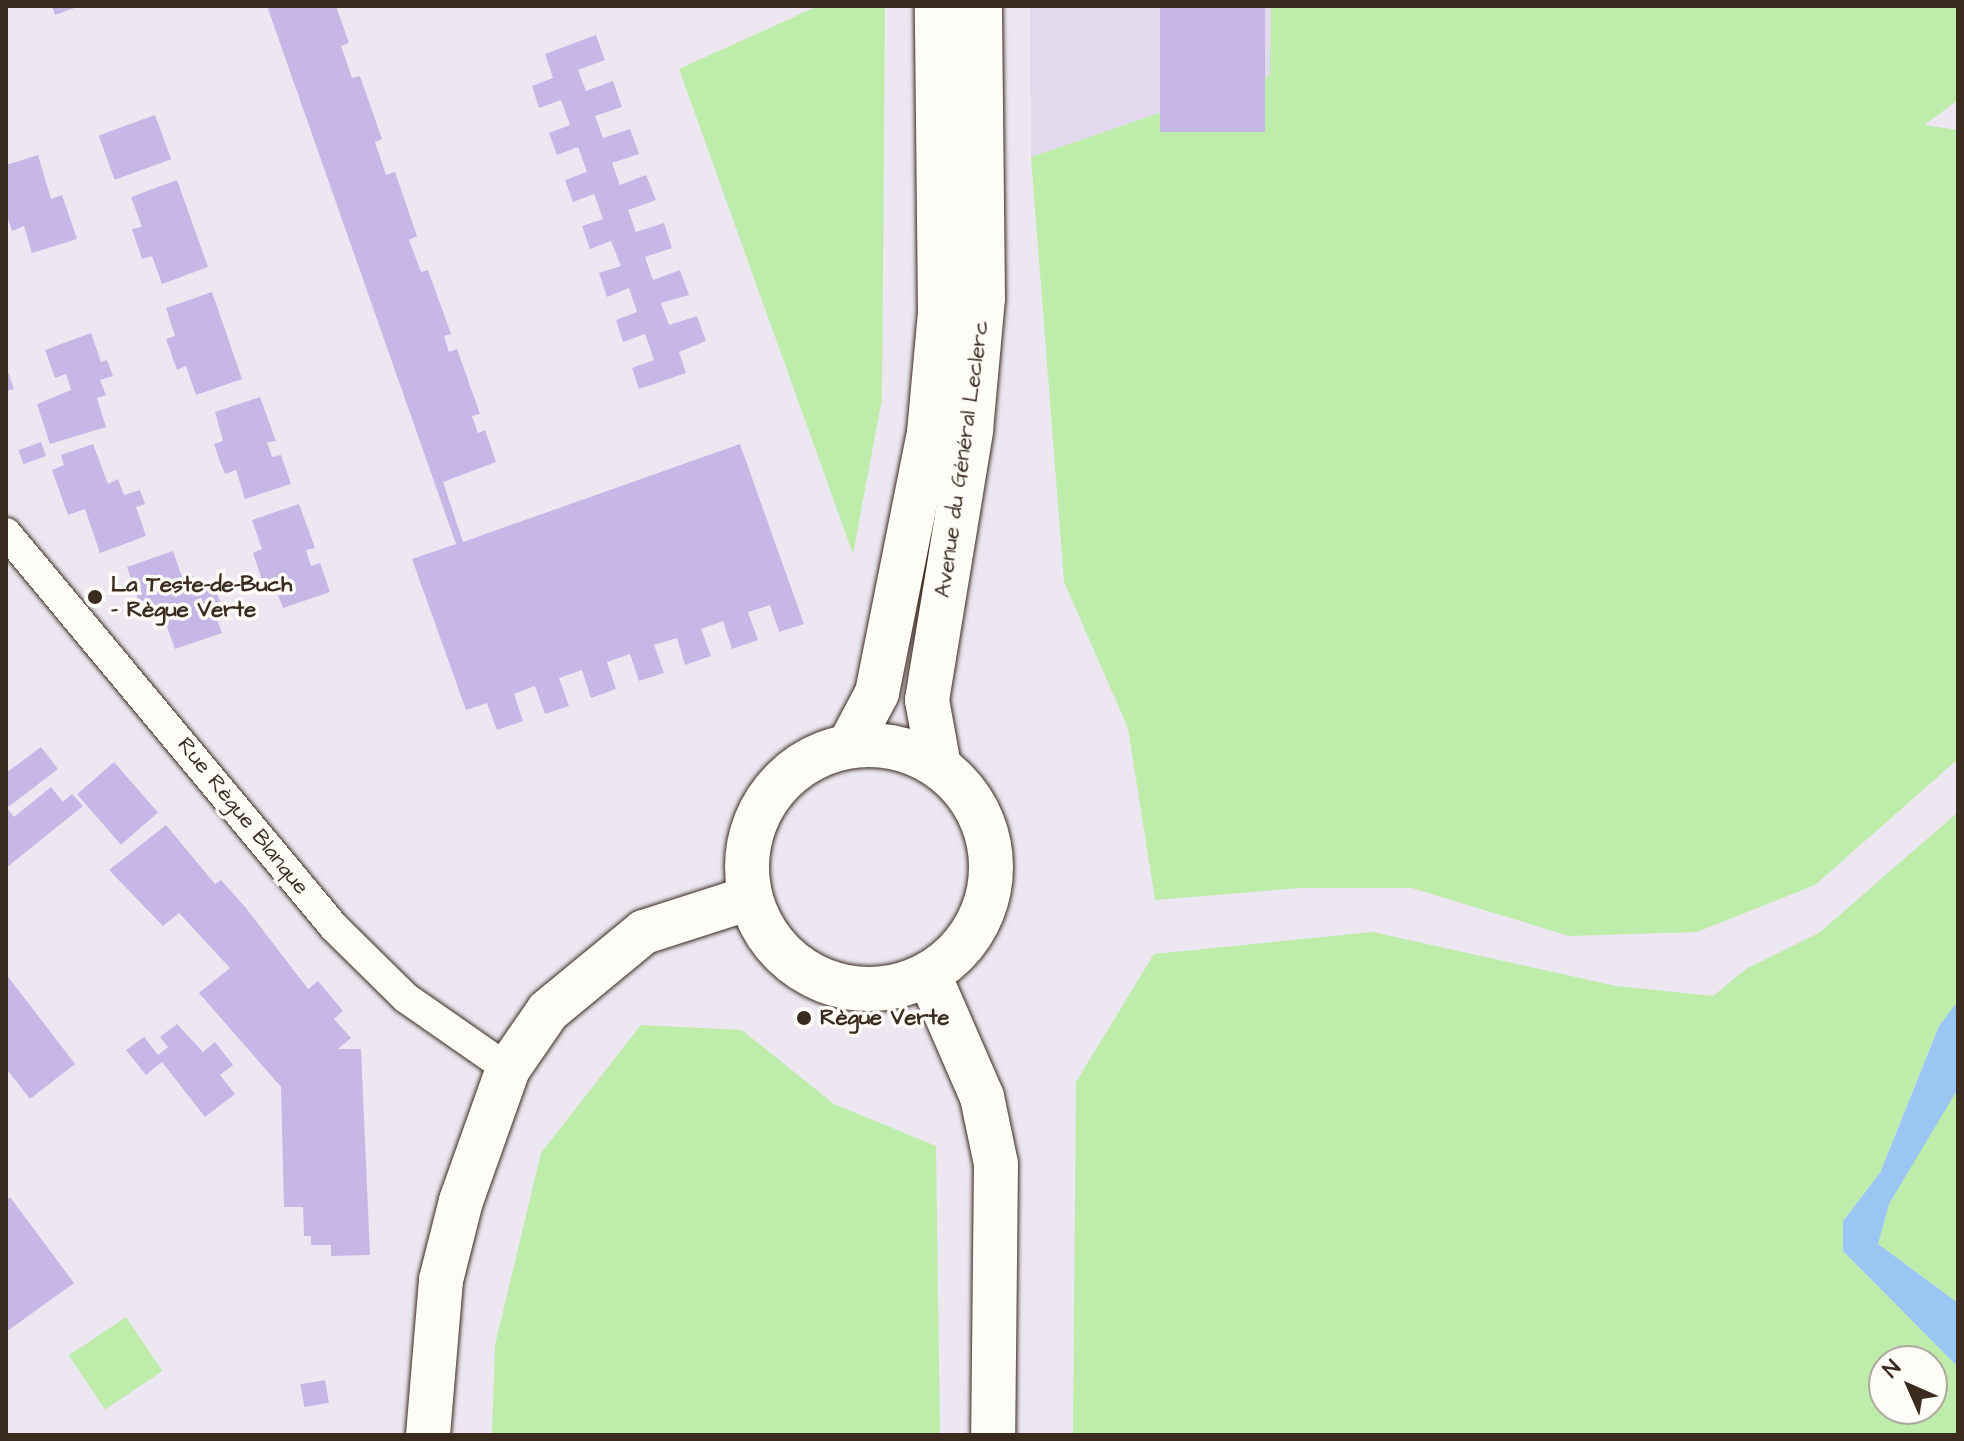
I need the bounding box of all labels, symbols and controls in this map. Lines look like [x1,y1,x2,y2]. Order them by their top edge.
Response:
street label: Avenue du Général Leclerc [929,319,995,599]
place label: La Teste-de-Buch - Règue Verte [111,571,292,622]
marker: La Teste-de-Buch - Règue Verte [86,588,104,606]
street label: Rue Règue Blanque [172,732,314,900]
place label: Règue Verte [820,1005,949,1031]
marker: Règue Verte [795,1009,813,1027]
north arrow [1868,1345,1948,1425]
text: N [1876,1353,1908,1385]

